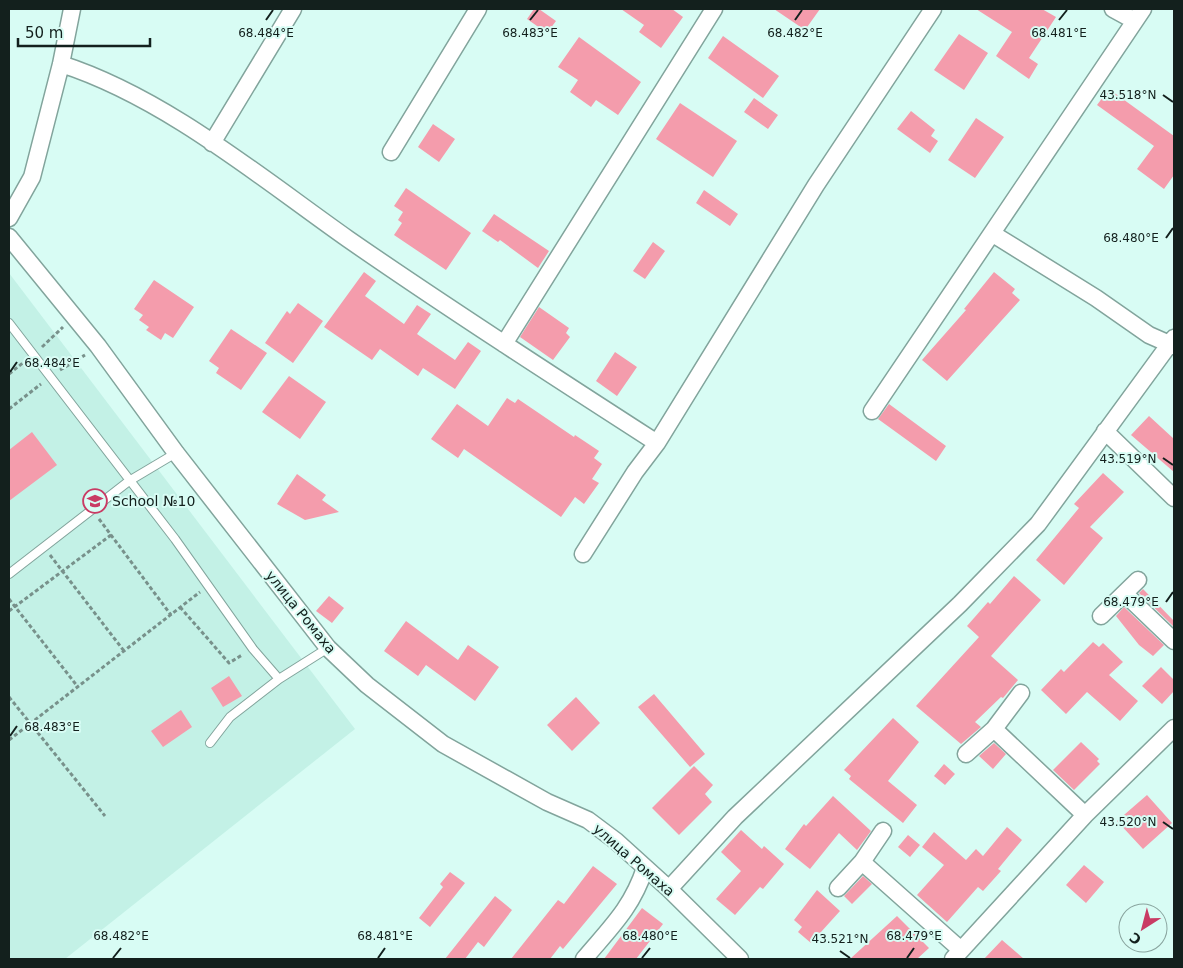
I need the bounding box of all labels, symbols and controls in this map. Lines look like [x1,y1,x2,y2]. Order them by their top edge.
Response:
scale bar [18,15,150,47]
text: 50 m [25,24,63,42]
text: 68.484°E [238,26,294,40]
text: 68.483°E [502,26,558,40]
text: 68.482°E [767,26,823,40]
text: 68.481°E [1031,26,1087,40]
text: 43.518°N [1100,88,1156,102]
text: 68.480°E [1103,231,1159,245]
text: 68.484°E [24,356,80,370]
text: 43.519°N [1100,452,1156,466]
school or university icon: School №10 [82,488,108,514]
place label: School №10 [112,493,195,509]
street label: улица Ромаха [263,567,339,657]
text: 68.479°E [1103,595,1159,609]
text: 68.483°E [24,720,80,734]
text: 43.520°N [1100,815,1156,829]
street label: улица Ромаха [590,821,678,899]
north arrow [1118,903,1168,953]
text: 68.482°E [93,929,149,943]
text: 68.481°E [357,929,413,943]
text: 68.480°E [622,929,678,943]
text: 68.479°E [886,929,942,943]
text: С [1126,929,1144,948]
text: 43.521°N [812,932,868,946]

